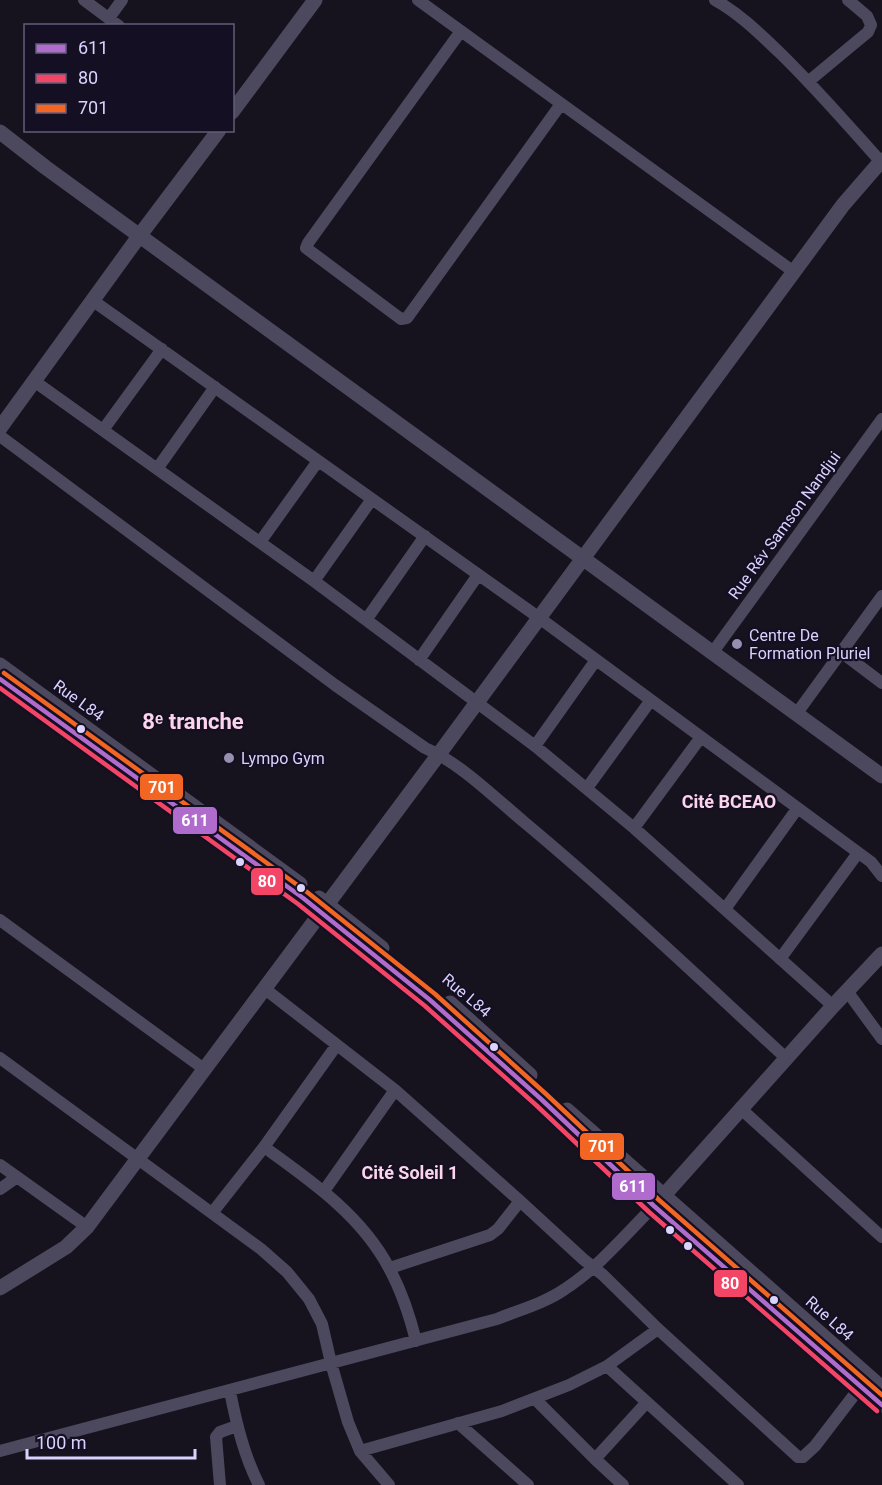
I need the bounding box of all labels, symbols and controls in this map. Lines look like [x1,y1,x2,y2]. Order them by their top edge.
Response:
legend [24,24,234,132]
text: 611 [78,37,108,58]
text: 80 [78,67,98,88]
text: 701 [78,97,108,118]
street label: Rue Rév Samson Nandjui [724,448,844,603]
place label: Centre De Formation Pluriel [749,626,871,663]
marker: Centre De Formation Pluriel [730,637,744,651]
street label: Rue L84 [50,676,108,725]
district label: 8ᵉ tranche [142,709,244,734]
unlabelled marker [75,723,87,735]
place label: Lympo Gym [241,749,325,768]
marker: Lympo Gym [222,751,236,765]
line badge: 701 [139,773,184,801]
text: 701 [148,778,176,797]
district label: Cité BCEAO [682,791,776,812]
line badge: 611 [172,806,218,835]
text: 611 [181,811,209,830]
unlabelled marker [234,856,246,868]
line badge: 80 [250,867,284,896]
text: 80 [258,872,276,891]
unlabelled marker [295,882,307,894]
street label: Rue L84 [438,970,495,1021]
unlabelled marker [488,1041,500,1053]
line badge: 701 [579,1132,625,1161]
text: 701 [588,1137,616,1156]
district label: Cité Soleil 1 [362,1162,458,1183]
line badge: 611 [611,1172,656,1201]
text: 611 [619,1177,647,1196]
unlabelled marker [664,1224,676,1236]
unlabelled marker [682,1240,694,1252]
line badge: 80 [713,1269,748,1298]
text: 80 [721,1274,739,1293]
street label: Rue L84 [802,1292,857,1345]
unlabelled marker [768,1294,780,1306]
scale bar [27,1422,195,1460]
text: 100 m [36,1432,87,1453]

